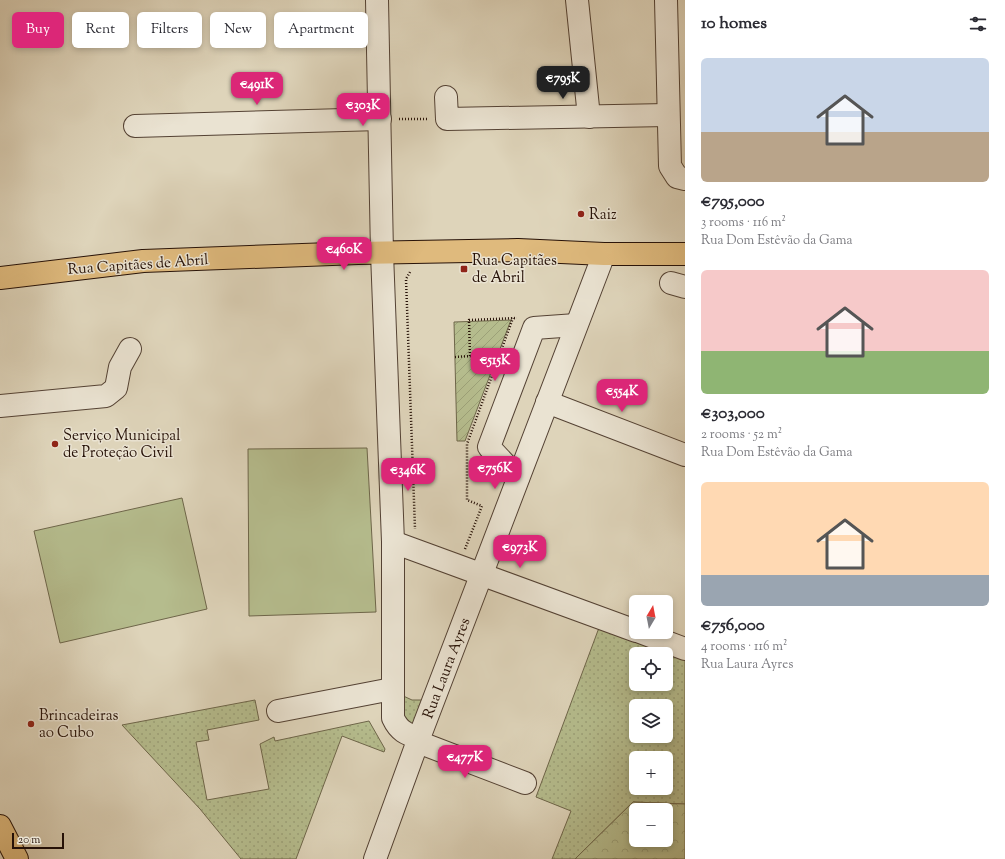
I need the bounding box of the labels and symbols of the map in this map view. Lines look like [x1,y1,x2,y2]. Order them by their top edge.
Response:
pin: €795K [535,66,591,100]
pin: €491K [229,72,285,106]
pin: €303K [335,93,391,127]
place label: Raiz [589,205,617,226]
marker: Raiz [576,209,586,219]
pin: €460K [316,237,372,271]
street label: Rua Capitães de Abril [67,250,209,281]
place label: Rua Capitães de Abril [472,251,557,289]
marker: Rua Capitães de Abril [459,264,469,274]
pin: €515K [467,348,523,382]
pin: €554K [594,379,650,413]
place label: Serviço Municipal de Proteção Civil [63,426,180,464]
marker: Serviço Municipal de Proteção Civil [50,439,60,449]
pin: €756K [467,456,523,490]
pin: €346K [380,458,436,492]
pin: €973K [492,535,548,569]
north arrow [629,595,673,639]
street label: Rua Laura Ayres [419,615,476,722]
place label: Brincadeiras ao Cubo [39,706,119,744]
marker: Brincadeiras ao Cubo [26,719,36,729]
pin: €477K [437,745,493,779]
scale bar [12,831,64,850]

